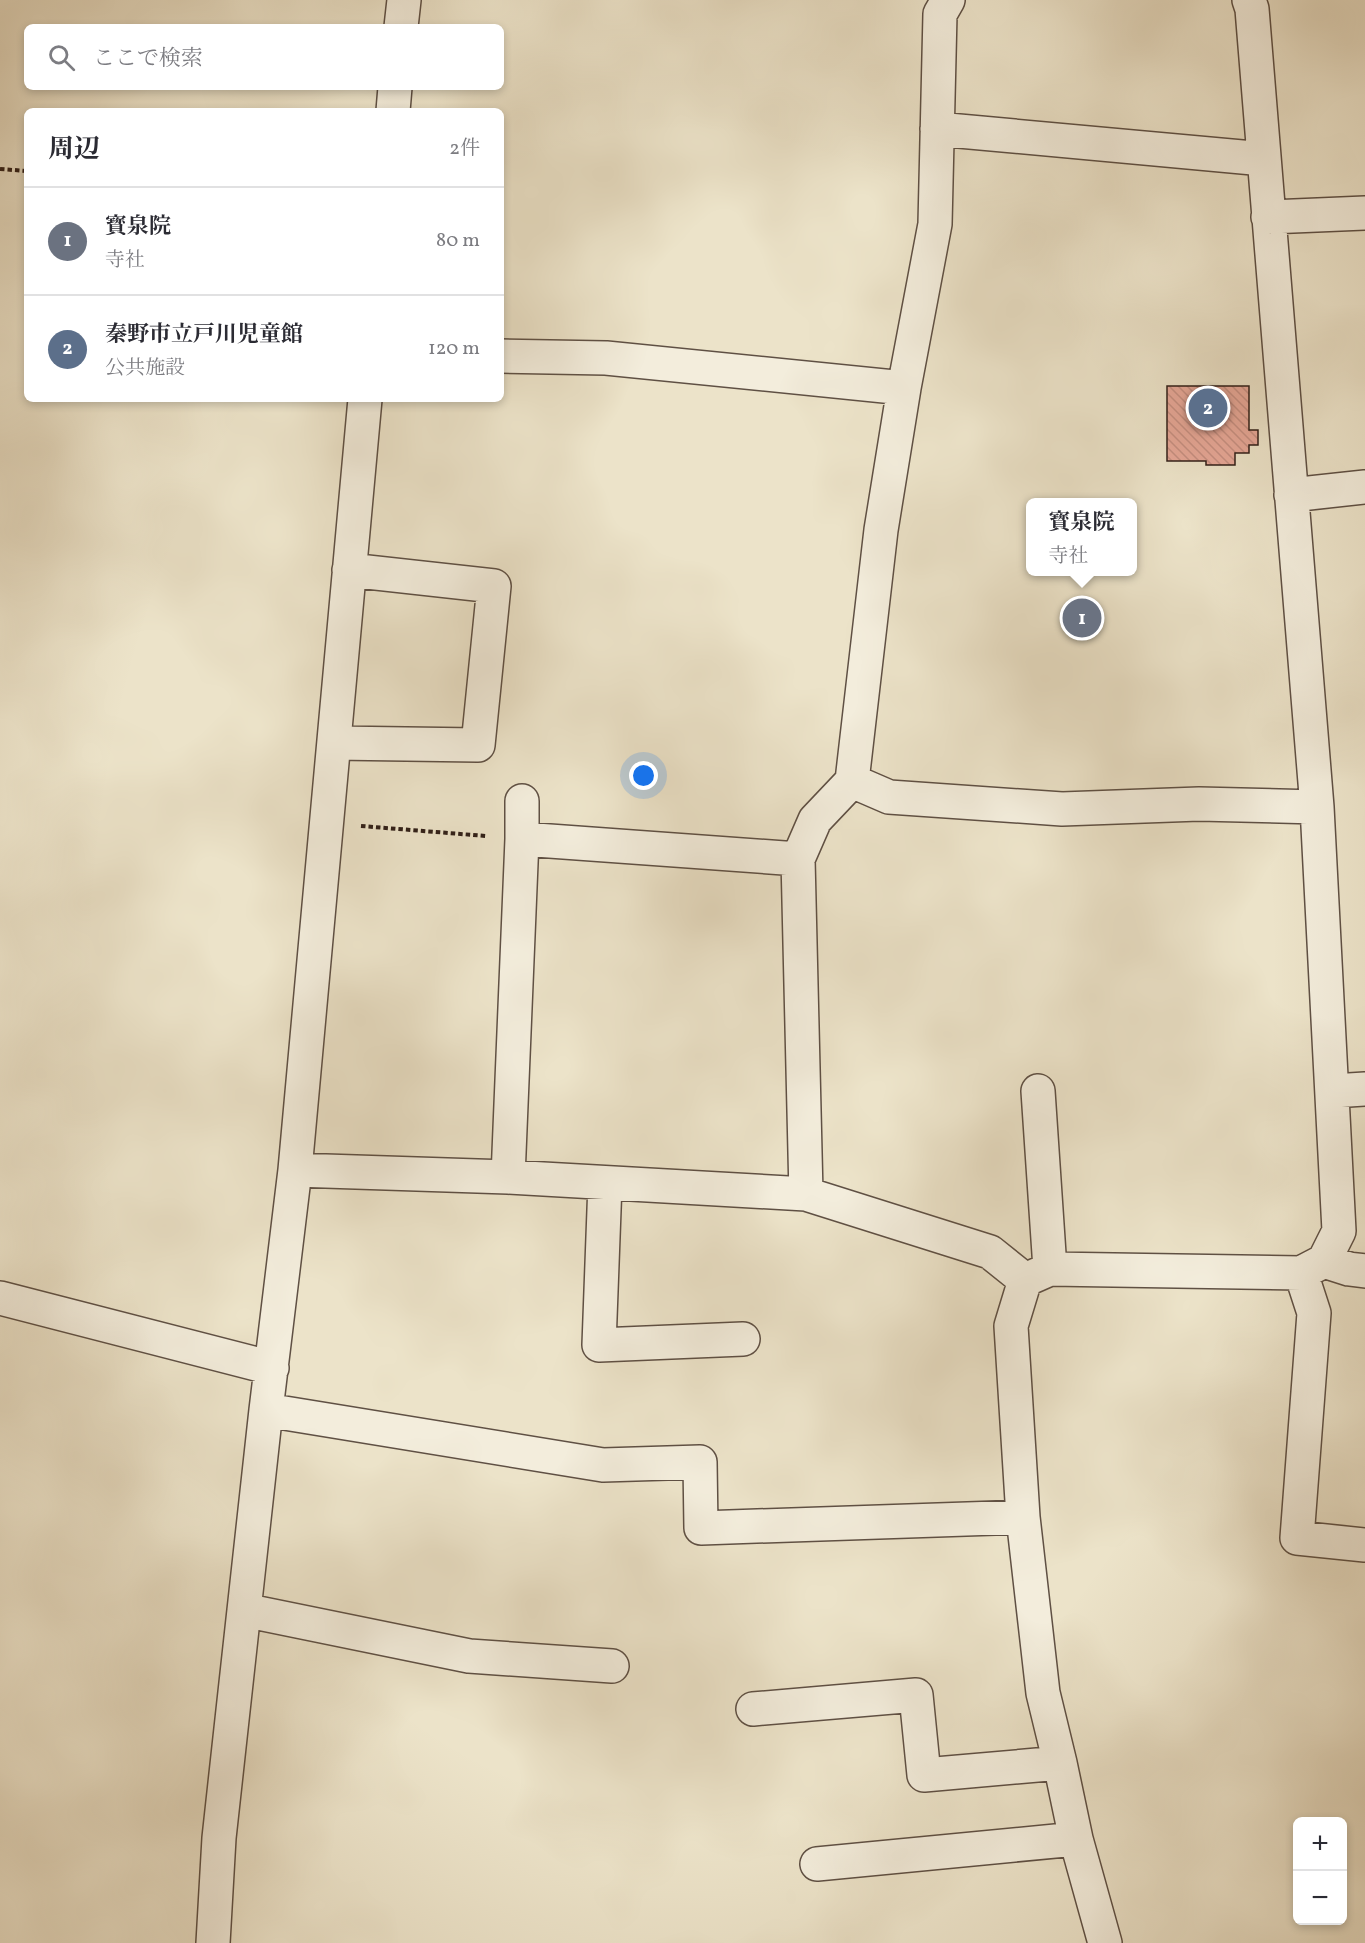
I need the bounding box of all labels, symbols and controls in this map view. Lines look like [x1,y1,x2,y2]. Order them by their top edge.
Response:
search box [24,24,504,90]
icon: search [45,41,78,74]
text: ここで検索 [93,44,203,75]
text: 周辺 [48,132,100,168]
text: 2件 [449,135,480,163]
text: 寳泉院 [105,212,171,243]
text: 1 [63,227,72,255]
text: 80 m [436,227,480,255]
text: 寺社 [105,247,145,275]
text: 秦野市立戸川児童館 [105,320,303,351]
text: 2 [62,335,73,363]
text: 120 m [428,335,480,363]
text: 公共施設 [105,355,185,383]
pin: 2 [1188,386,1228,430]
popup [1026,498,1137,576]
text: 寳泉院 [1048,508,1115,539]
text: 寺社 [1048,543,1088,571]
pin: 1 [1062,596,1102,640]
your location [629,761,658,790]
map controls [1293,1817,1347,1925]
button: + [1293,1817,1347,1871]
button: − [1293,1871,1347,1925]

